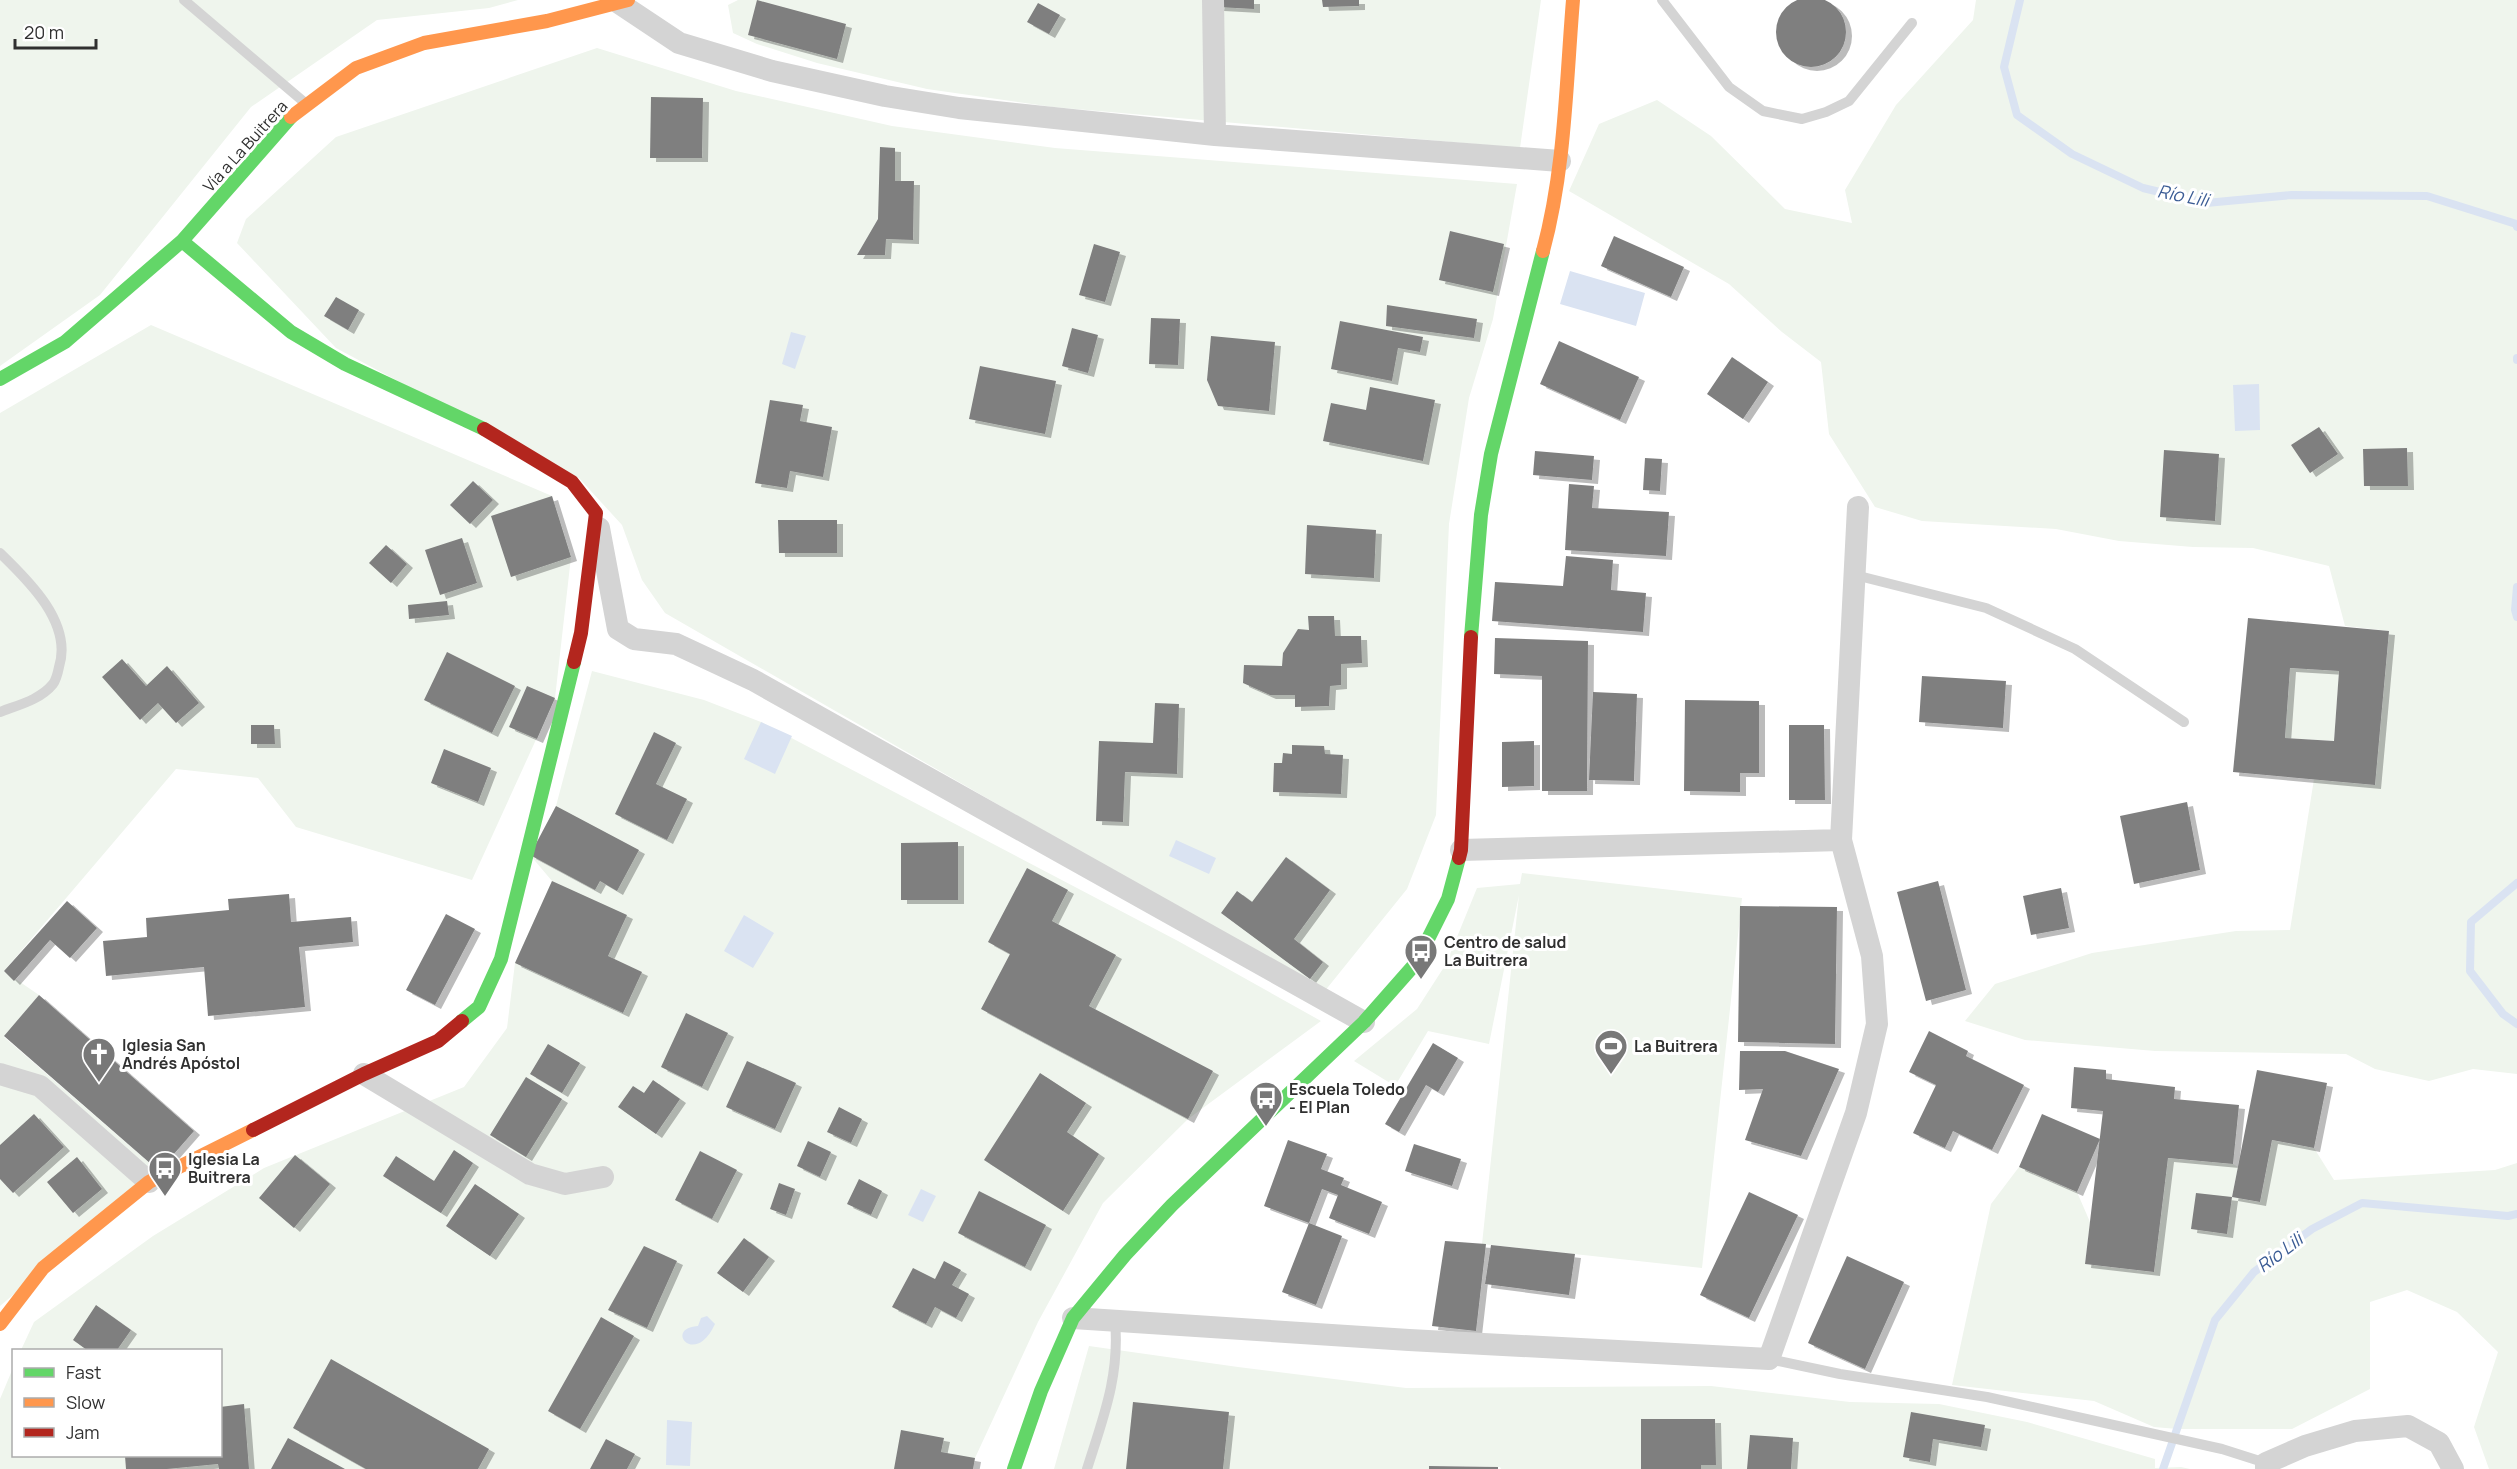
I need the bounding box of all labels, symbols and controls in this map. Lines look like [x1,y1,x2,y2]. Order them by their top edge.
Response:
scale bar [15,12,96,50]
text: 20 m [24,20,64,44]
street label: Vía a La Buitrera [198,95,292,197]
water label: Río Lili [2156,178,2214,212]
place label: Centro de salud La Buitrera [1444,931,1566,971]
bus stop icon: Centro de salud La Buitrera [1403,933,1439,980]
sports icon: La Buitrera [1593,1028,1629,1075]
place label: Iglesia San Andrés Apóstol [122,1034,240,1074]
place label: La Buitrera [1634,1035,1718,1057]
church icon: Iglesia San Andrés Apóstol [81,1036,117,1083]
place label: Escuela Toledo - El Plan [1289,1078,1405,1118]
bus stop icon: Escuela Toledo - El Plan [1248,1080,1284,1127]
place label: Iglesia La Buitrera [188,1148,260,1188]
bus stop icon: Iglesia La Buitrera [147,1150,183,1197]
water label: Río Lili [2252,1225,2309,1277]
legend [12,1349,222,1457]
text: Fast [66,1360,101,1384]
text: Slow [66,1390,106,1414]
text: Jam [66,1420,100,1444]

